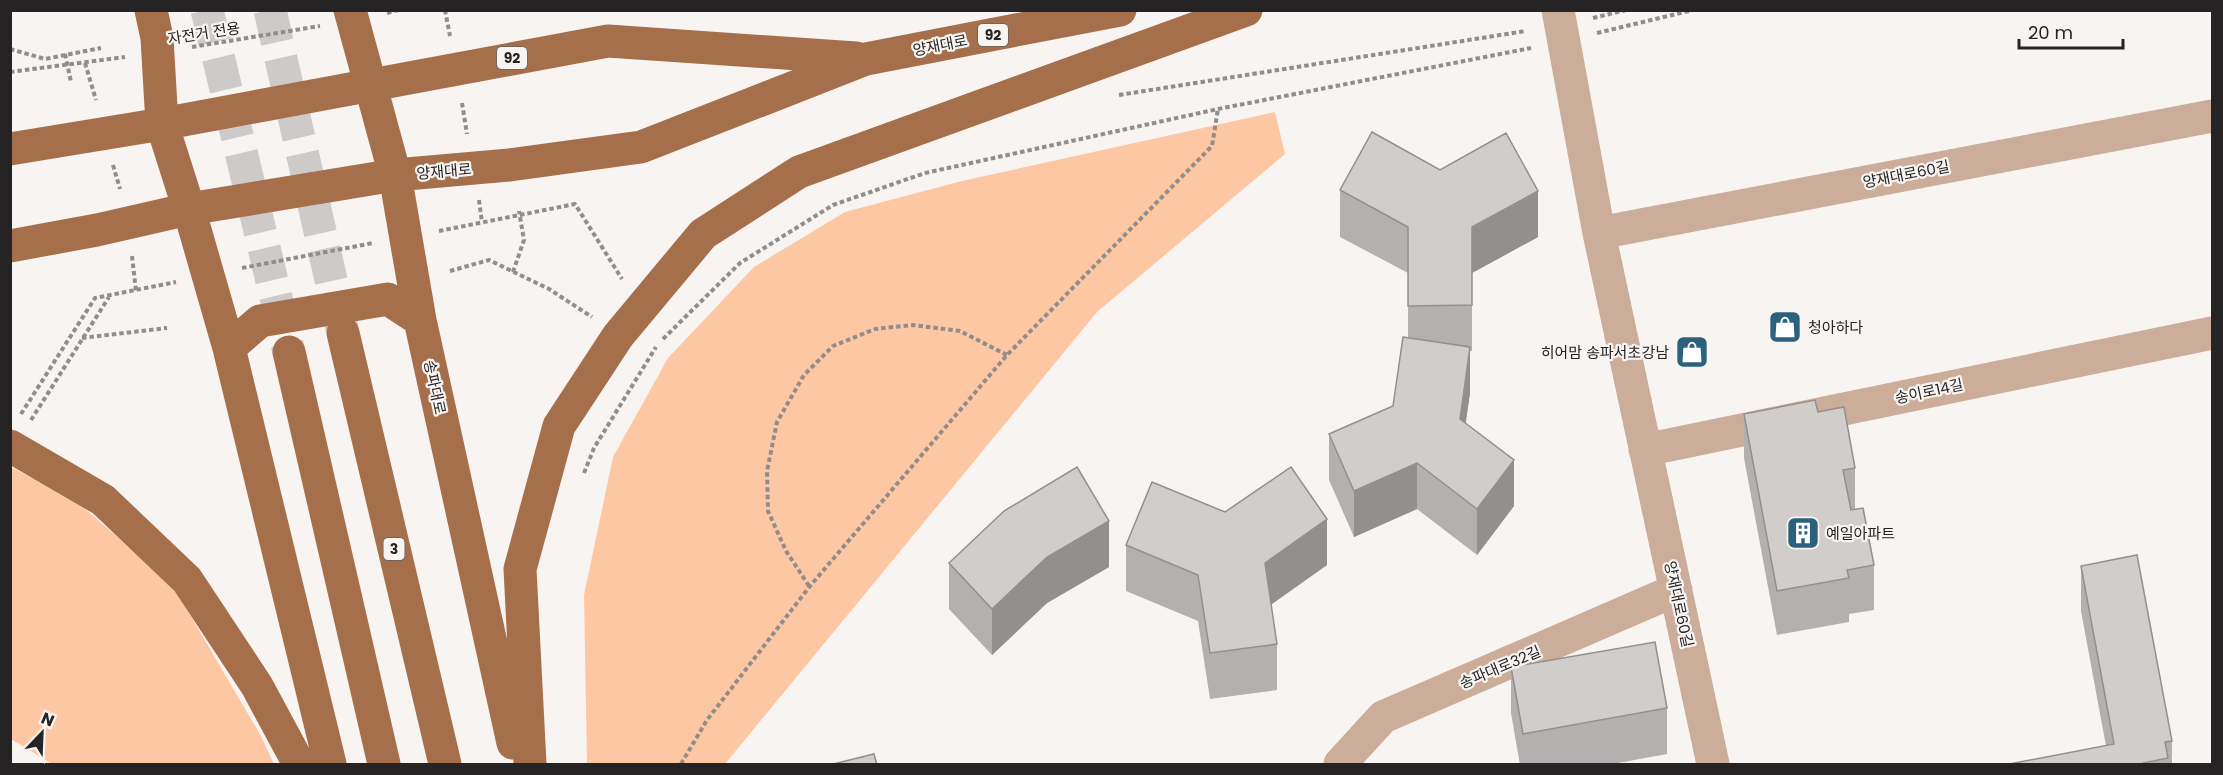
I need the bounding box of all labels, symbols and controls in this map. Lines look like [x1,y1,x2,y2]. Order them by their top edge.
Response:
scale bar [2019,12,2122,50]
street label: 자전거 전용 [166,17,242,49]
text: 20 m [2028,20,2073,45]
road number: 92 [978,24,1008,46]
street label: 양재대로 [911,29,969,61]
road number: 92 [497,47,527,69]
street label: 양재대로60길 [1861,155,1951,193]
street label: 양재대로 [416,158,472,184]
shop icon: 청아하다 [1767,309,1803,345]
place label: 청아하다 [1808,317,1863,338]
shop icon: 히어맘 송파서초강남 [1674,334,1710,370]
place label: 히어맘 송파서초강남 [1541,342,1669,363]
street label: 송파대로 [419,358,451,416]
street label: 송이로14길 [1893,374,1965,408]
building icon: 예일아파트 [1785,515,1821,551]
place label: 예일아파트 [1826,523,1895,544]
road number: 3 [384,538,404,560]
street label: 양재대로60길 [1660,559,1698,649]
street label: 송파대로32길 [1456,640,1544,694]
north arrow [12,703,72,763]
text: N [38,707,58,733]

